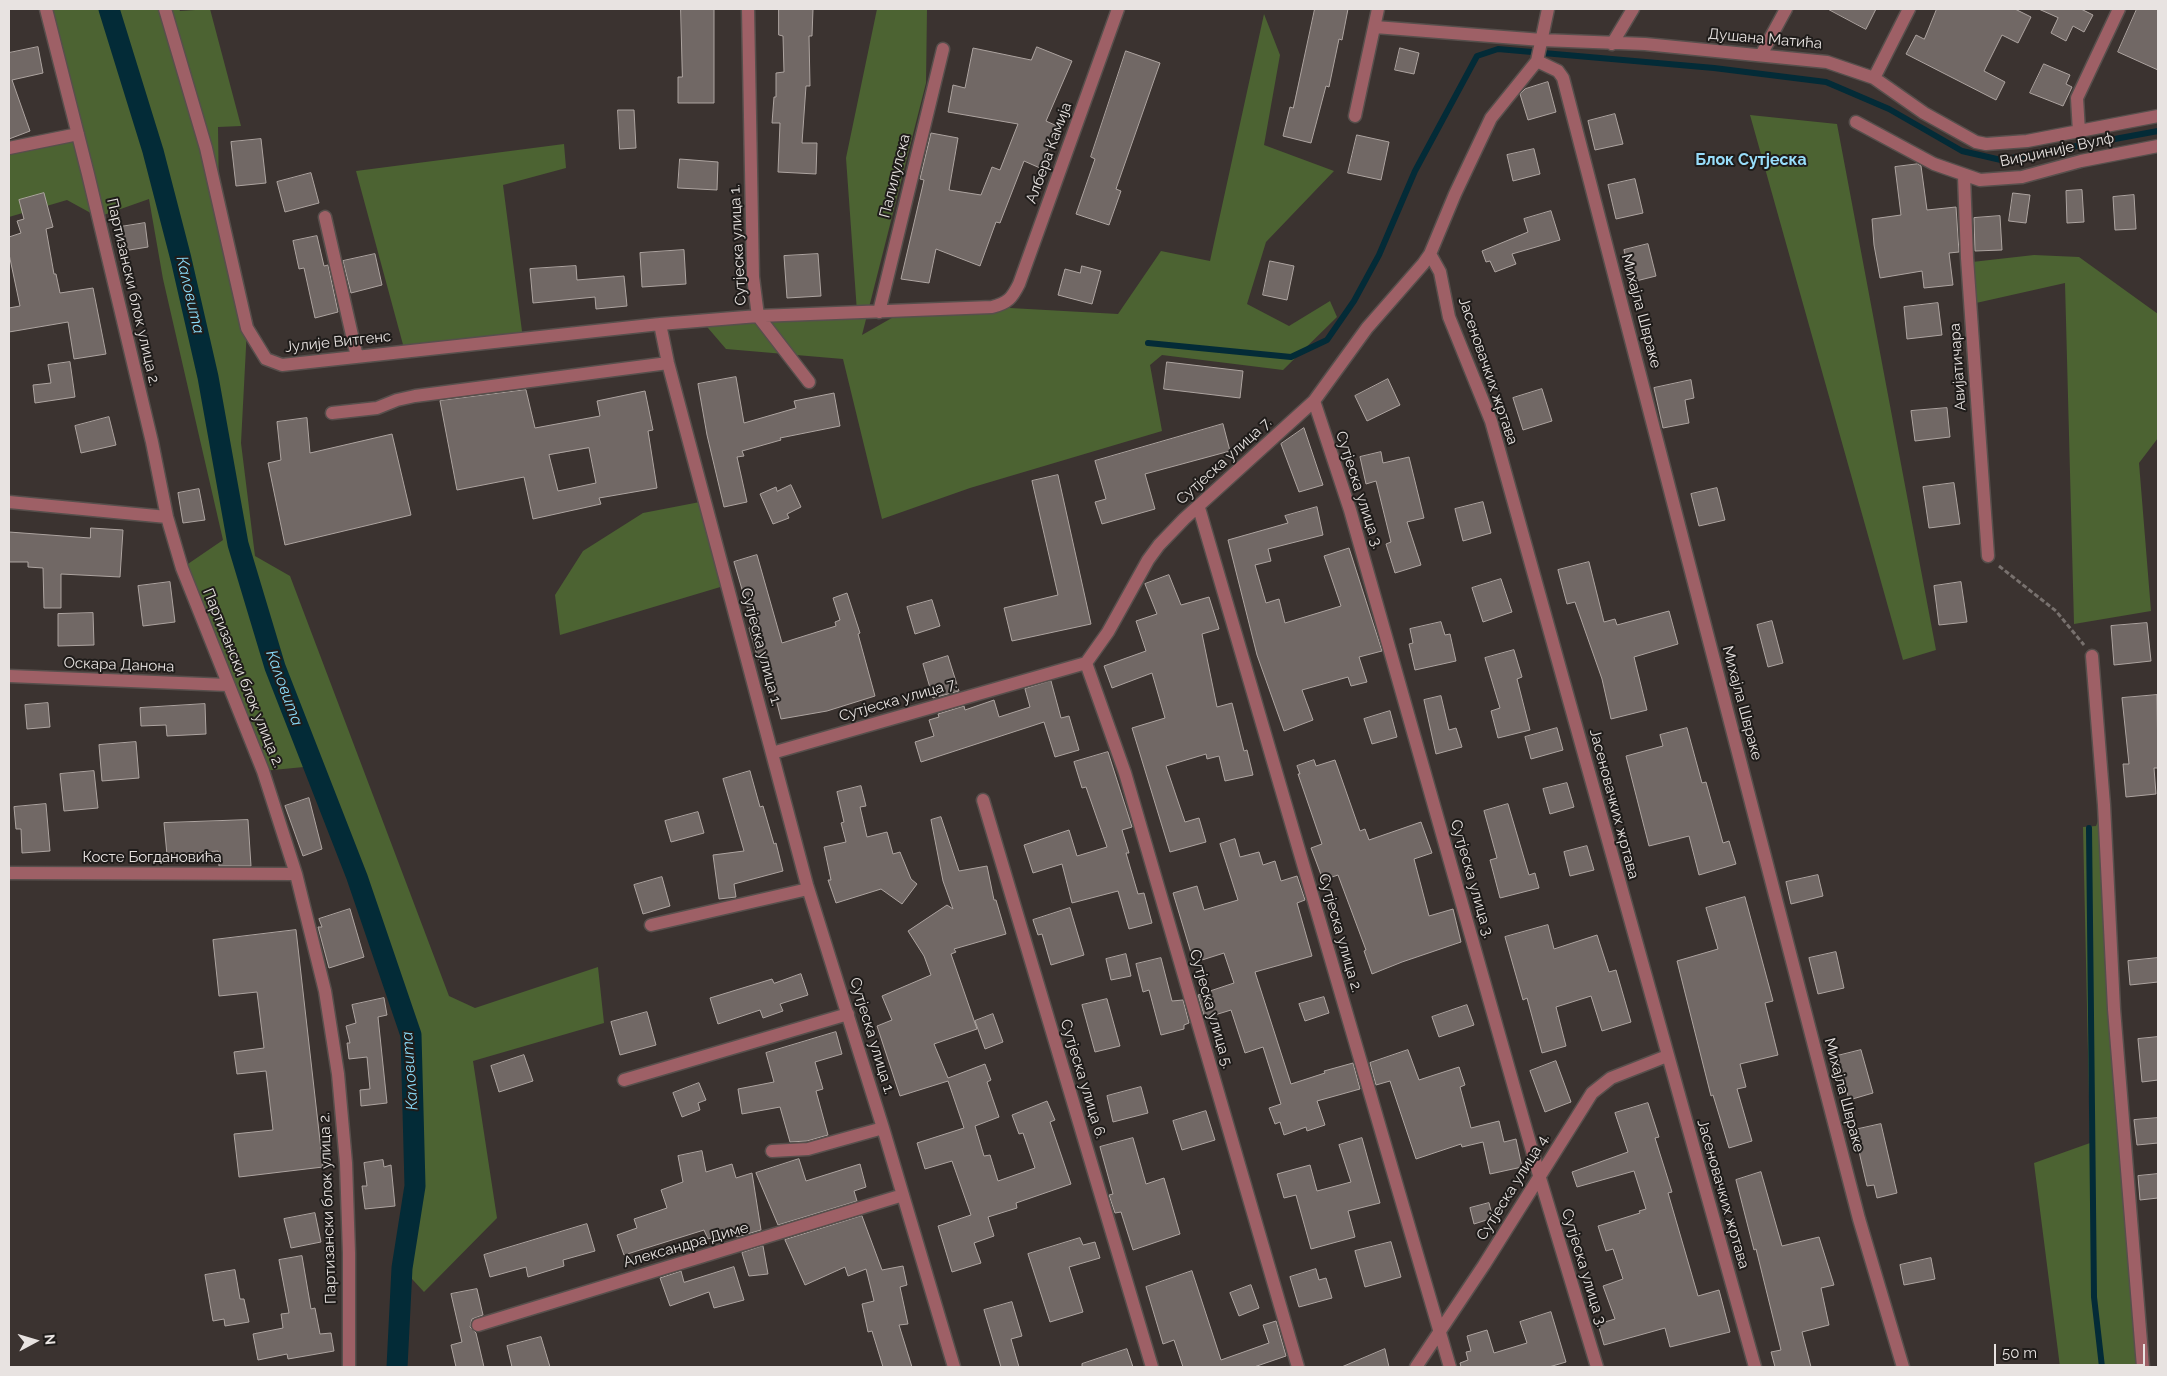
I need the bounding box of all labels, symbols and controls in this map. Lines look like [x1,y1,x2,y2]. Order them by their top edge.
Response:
street label: Душана Матића [1707,25,1823,53]
street label: Албера Камија [1022,100,1076,206]
street label: Вирџиније Вулф [1998,129,2116,171]
street label: Палилулска [876,132,914,220]
district label: Блок Сутјеска [1695,150,1807,170]
street label: Сутјеска улица 1. [726,184,750,306]
street label: Партизански блок улица 2. [103,196,163,388]
street label: Михајла Швраке [1617,252,1665,370]
water label: Каловита [172,254,208,336]
street label: Јасеновачких жртава [1454,295,1522,447]
street label: Авијатичара [1946,323,1970,411]
street label: Јулије Витгенс [284,327,392,357]
street label: Сутјеска улица 7. [1173,414,1275,508]
street label: Сутјеска улица 3. [1331,429,1387,551]
street label: Партизански блок улица 2. [199,586,287,770]
street label: Сутјеска улица 1. [737,586,785,708]
street label: Михајла Швраке [1718,644,1766,762]
water label: Каловита [261,648,307,728]
street label: Оскара Данона [63,654,175,676]
street label: Сутјеска улица 7. [837,675,959,725]
street label: Јасеновачких жртава [1585,727,1643,881]
street label: Сутјеска улица 3. [1446,817,1498,941]
street label: Косте Богдановића [82,848,222,866]
street label: Сутјеска улица 2. [1314,872,1366,994]
street label: Сутјеска улица 5. [1185,947,1237,1071]
street label: Сутјеска улица 1. [846,975,898,1097]
street label: Сутјеска улица 6. [1056,1017,1110,1141]
water label: Каловита [398,1031,422,1111]
street label: Михајла Швраке [1820,1036,1868,1154]
street label: Партизански блок улица 2. [316,1112,340,1304]
street label: Јасеновачких жртава [1693,1117,1753,1271]
street label: Сутјеска улица 4. [1473,1130,1553,1244]
street label: Сутјеска улица 3. [1557,1207,1611,1329]
street label: Александра Диме [621,1219,751,1271]
north arrow [10,1316,60,1366]
text: N [41,1333,58,1346]
scale bar [1997,1334,2148,1366]
text: 50 m [2002,1344,2037,1362]

